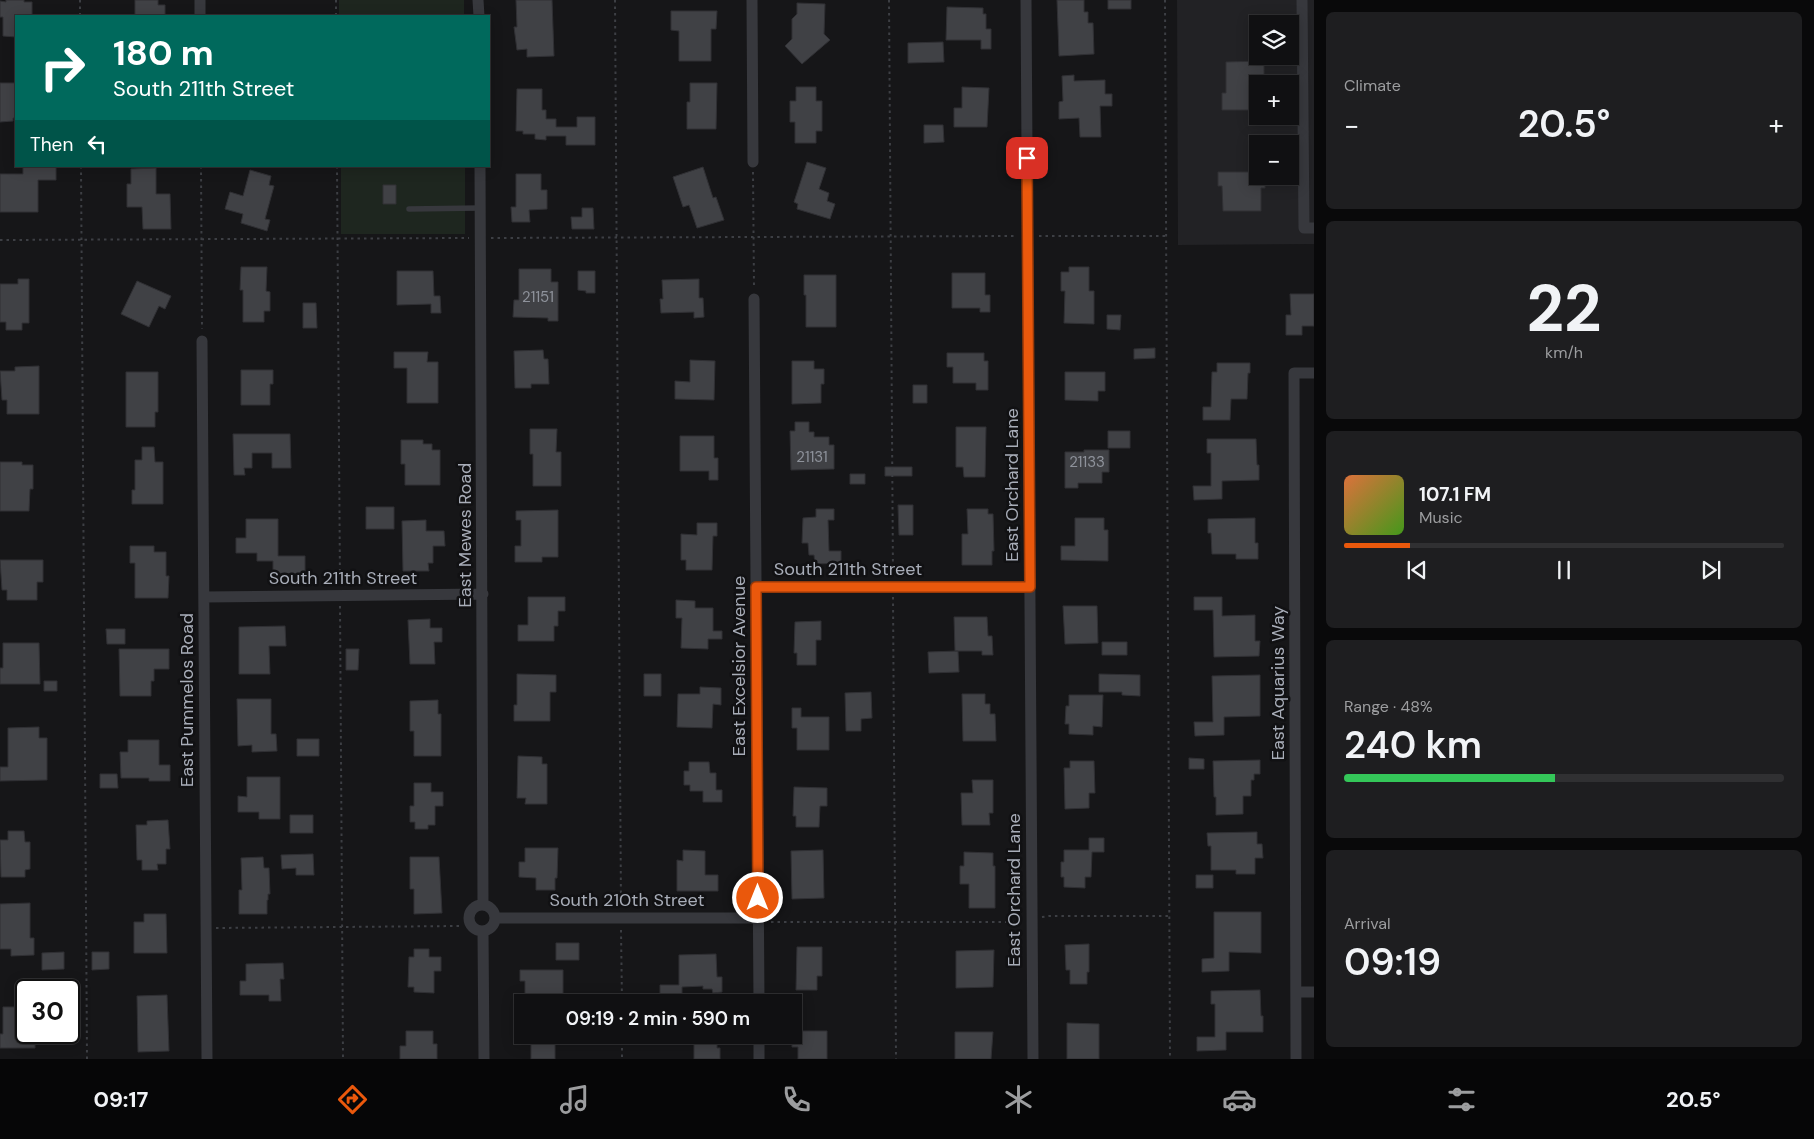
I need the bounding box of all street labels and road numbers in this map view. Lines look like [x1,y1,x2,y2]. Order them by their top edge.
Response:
street label: East Orchard Lane [1000,408,1024,562]
street label: East Mewes Road [453,463,477,607]
street label: South 211th Street [774,557,922,581]
street label: South 211th Street [269,566,417,590]
street label: East Excelsior Avenue [727,576,751,756]
street label: East Aquarius Way [1266,606,1290,760]
street label: East Pummelos Road [175,613,199,787]
street label: East Orchard Lane [1002,813,1026,967]
street label: South 210th Street [549,888,705,912]

